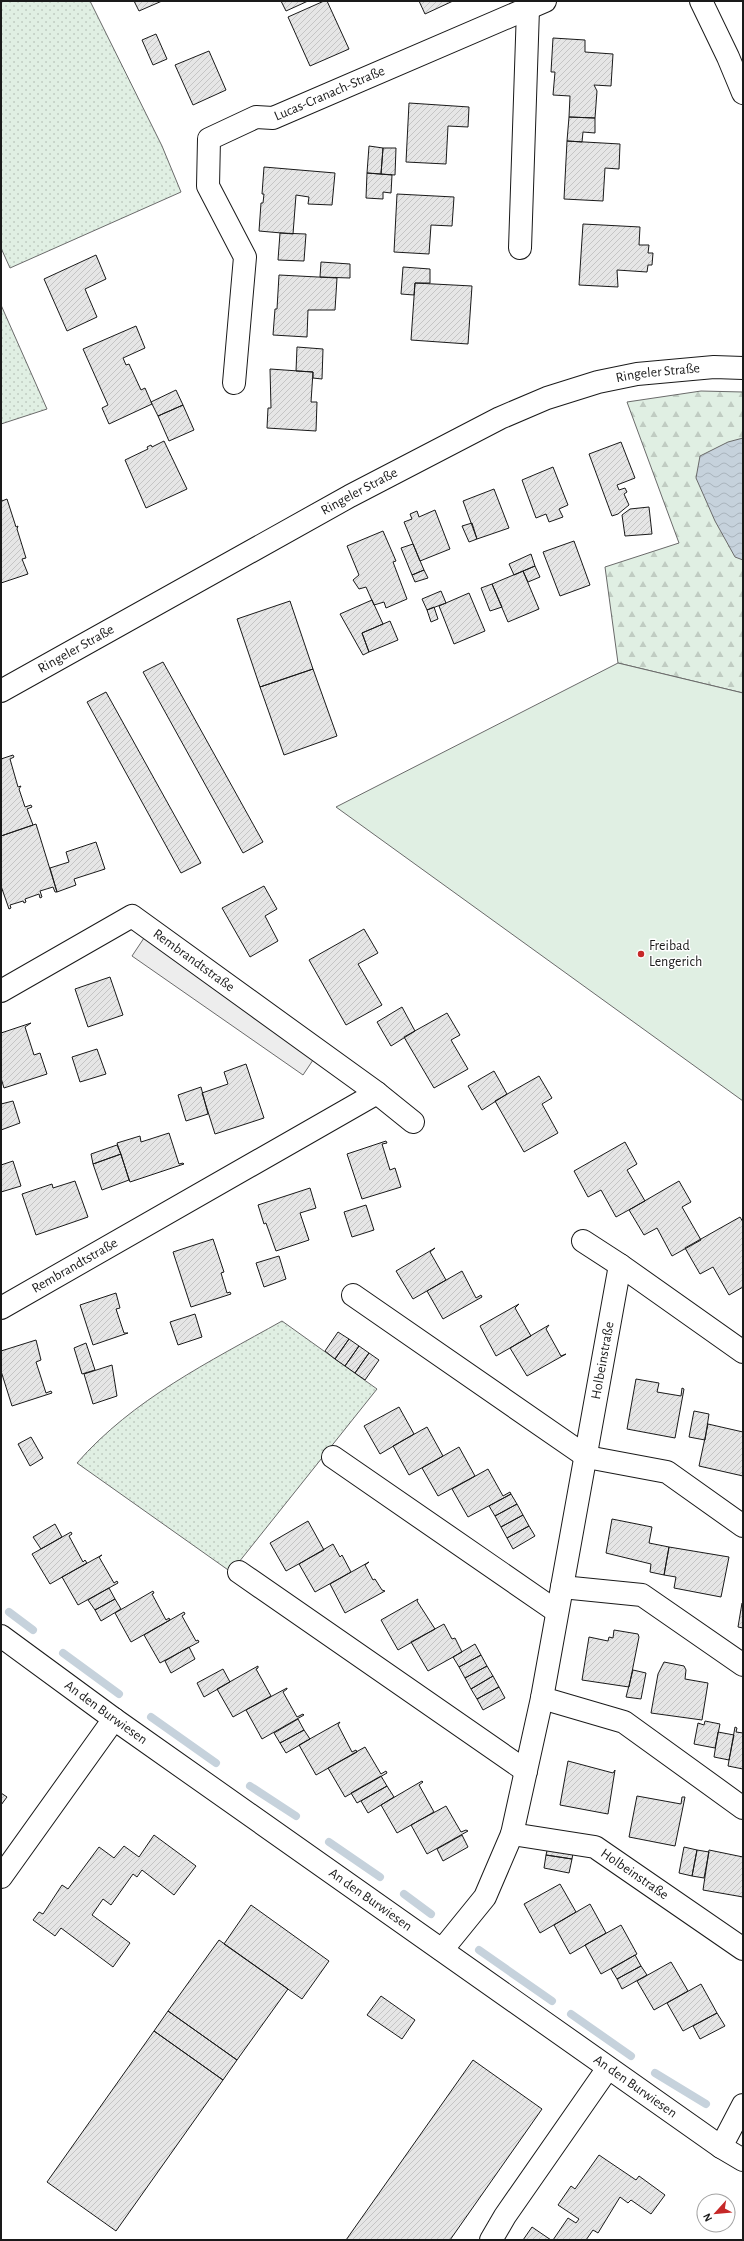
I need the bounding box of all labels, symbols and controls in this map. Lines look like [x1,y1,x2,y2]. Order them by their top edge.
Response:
street label: Lucas-Cranach-Straße [272,64,387,124]
street label: Ringeler Straße [615,361,701,385]
street label: Ringeler Straße [319,466,400,518]
street label: Ringeler Straße [36,622,116,676]
street label: Rembrandtstraße [150,927,237,994]
place label: Freibad Lengerich [649,939,702,969]
marker: Freibad Lengerich [636,949,646,959]
street label: Rembrandtstraße [29,1236,120,1296]
street label: Holbeinstraße [589,1321,617,1400]
street label: An den Burwiesen [62,1678,150,1747]
street label: Holbeinstraße [598,1846,671,1902]
street label: An den Burwiesen [326,1866,415,1934]
street label: An den Burwiesen [591,2053,679,2121]
north arrow [696,2193,736,2233]
text: N [701,2211,714,2223]

